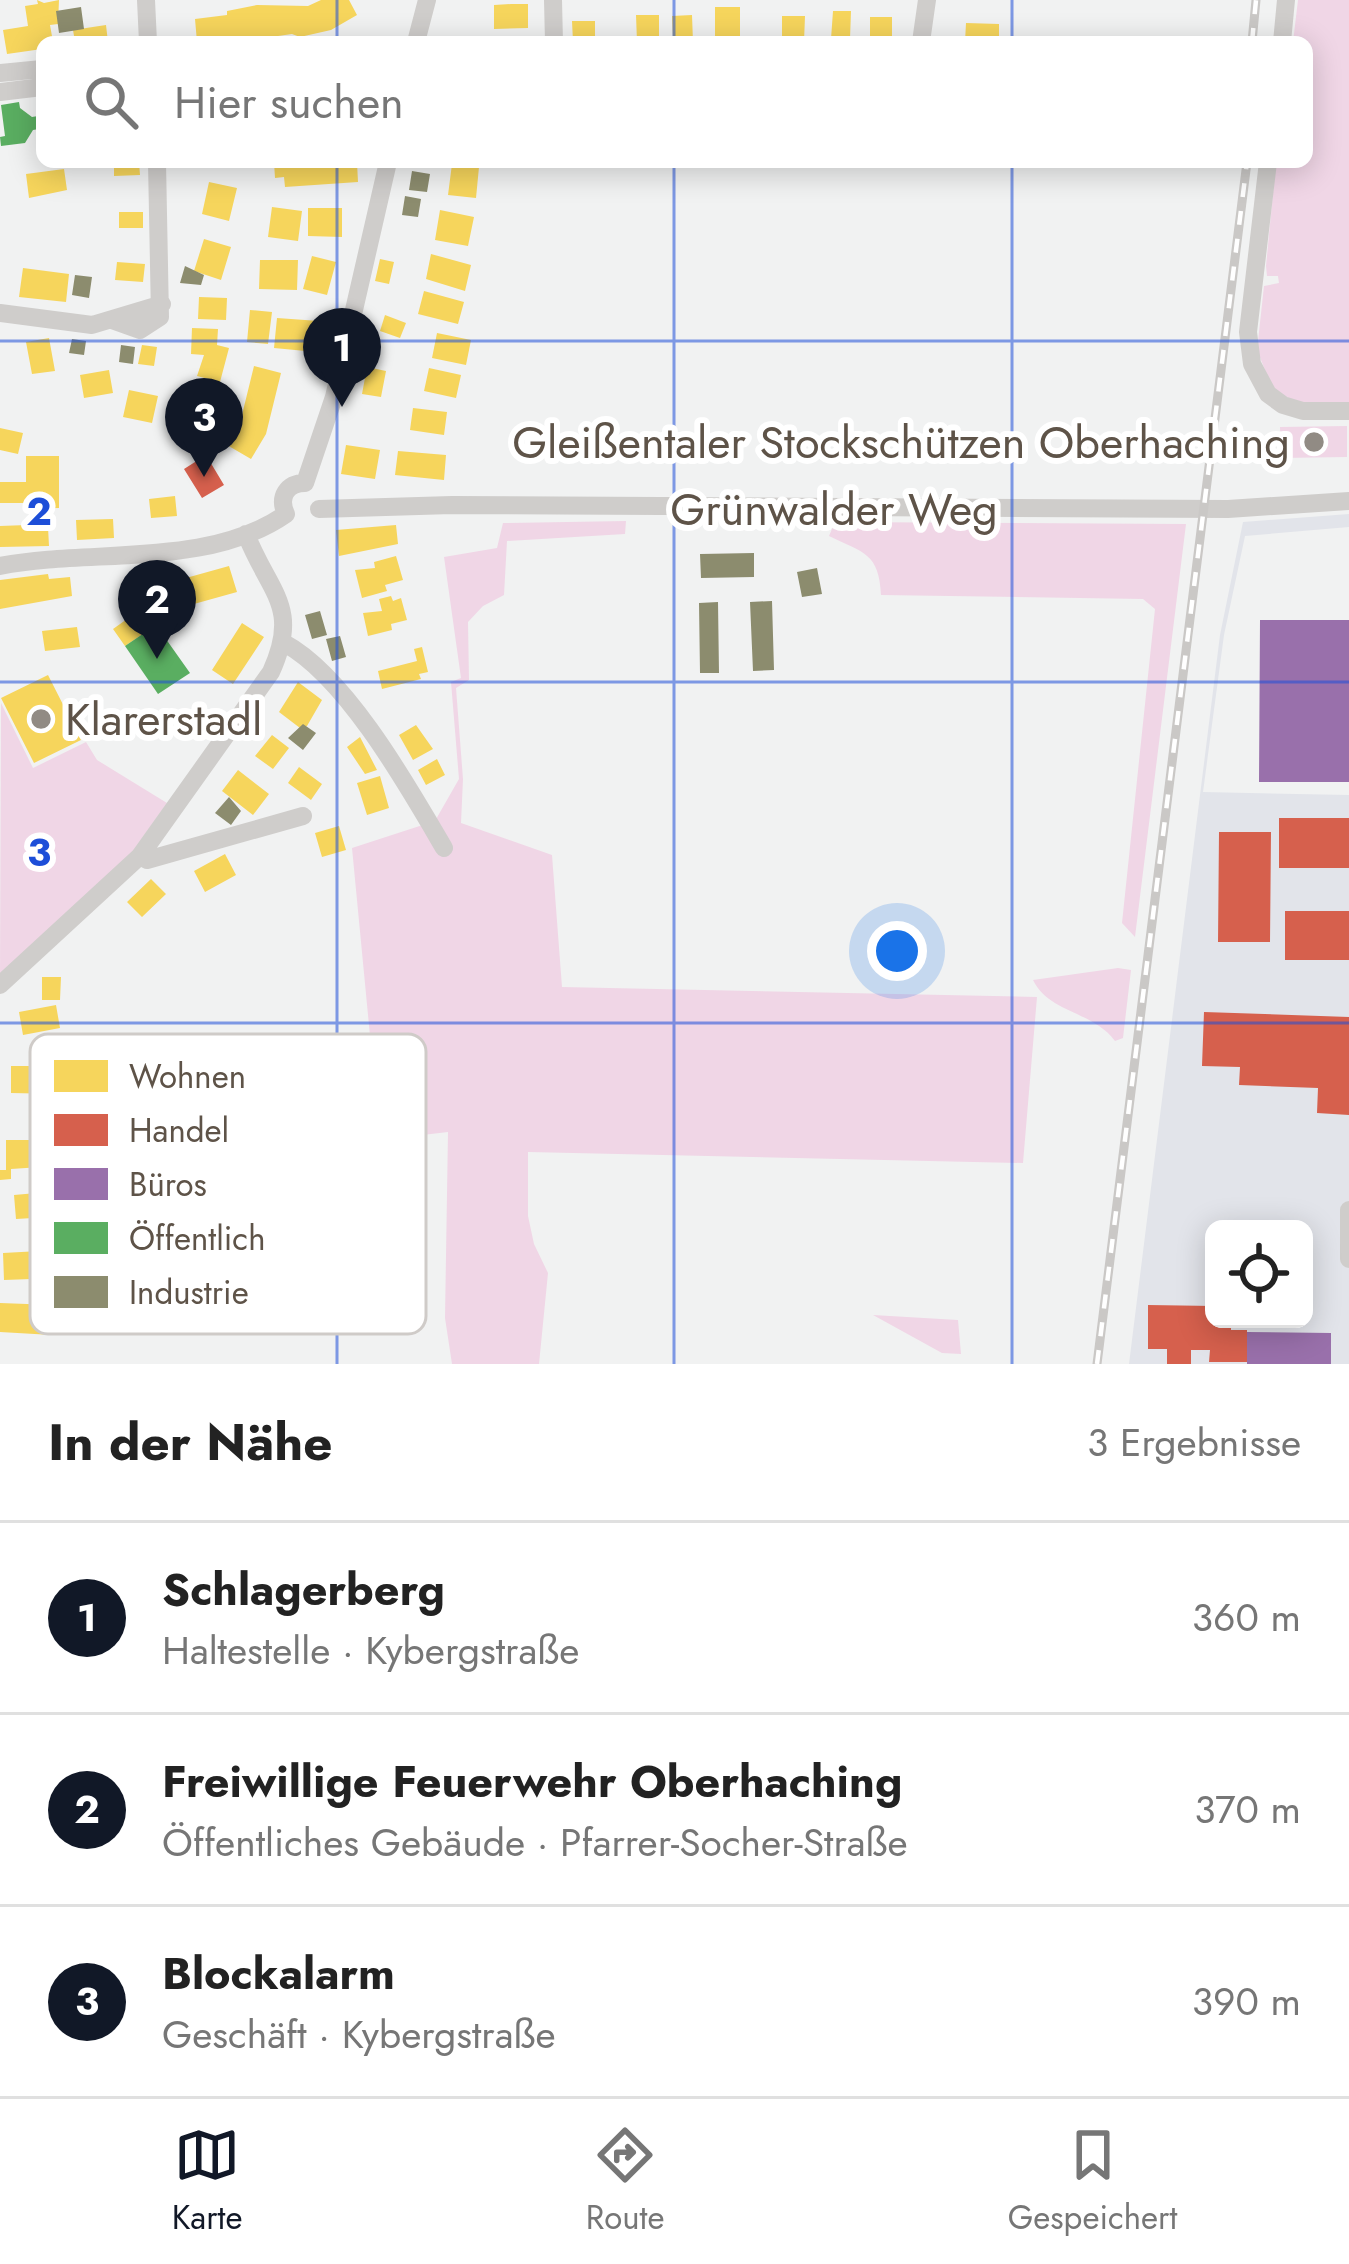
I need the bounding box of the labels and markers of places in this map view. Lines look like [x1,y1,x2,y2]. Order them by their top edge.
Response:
pin: 1 [303,308,381,407]
pin: 3 [165,378,243,477]
place label: Gleißentaler Stockschützen Oberhaching [512,410,1290,475]
marker: Gleißentaler Stockschützen Oberhaching [1301,429,1327,455]
pin: 2 [118,560,196,659]
place label: Klarerstadl [65,687,262,752]
marker: Klarerstadl [28,706,54,732]

